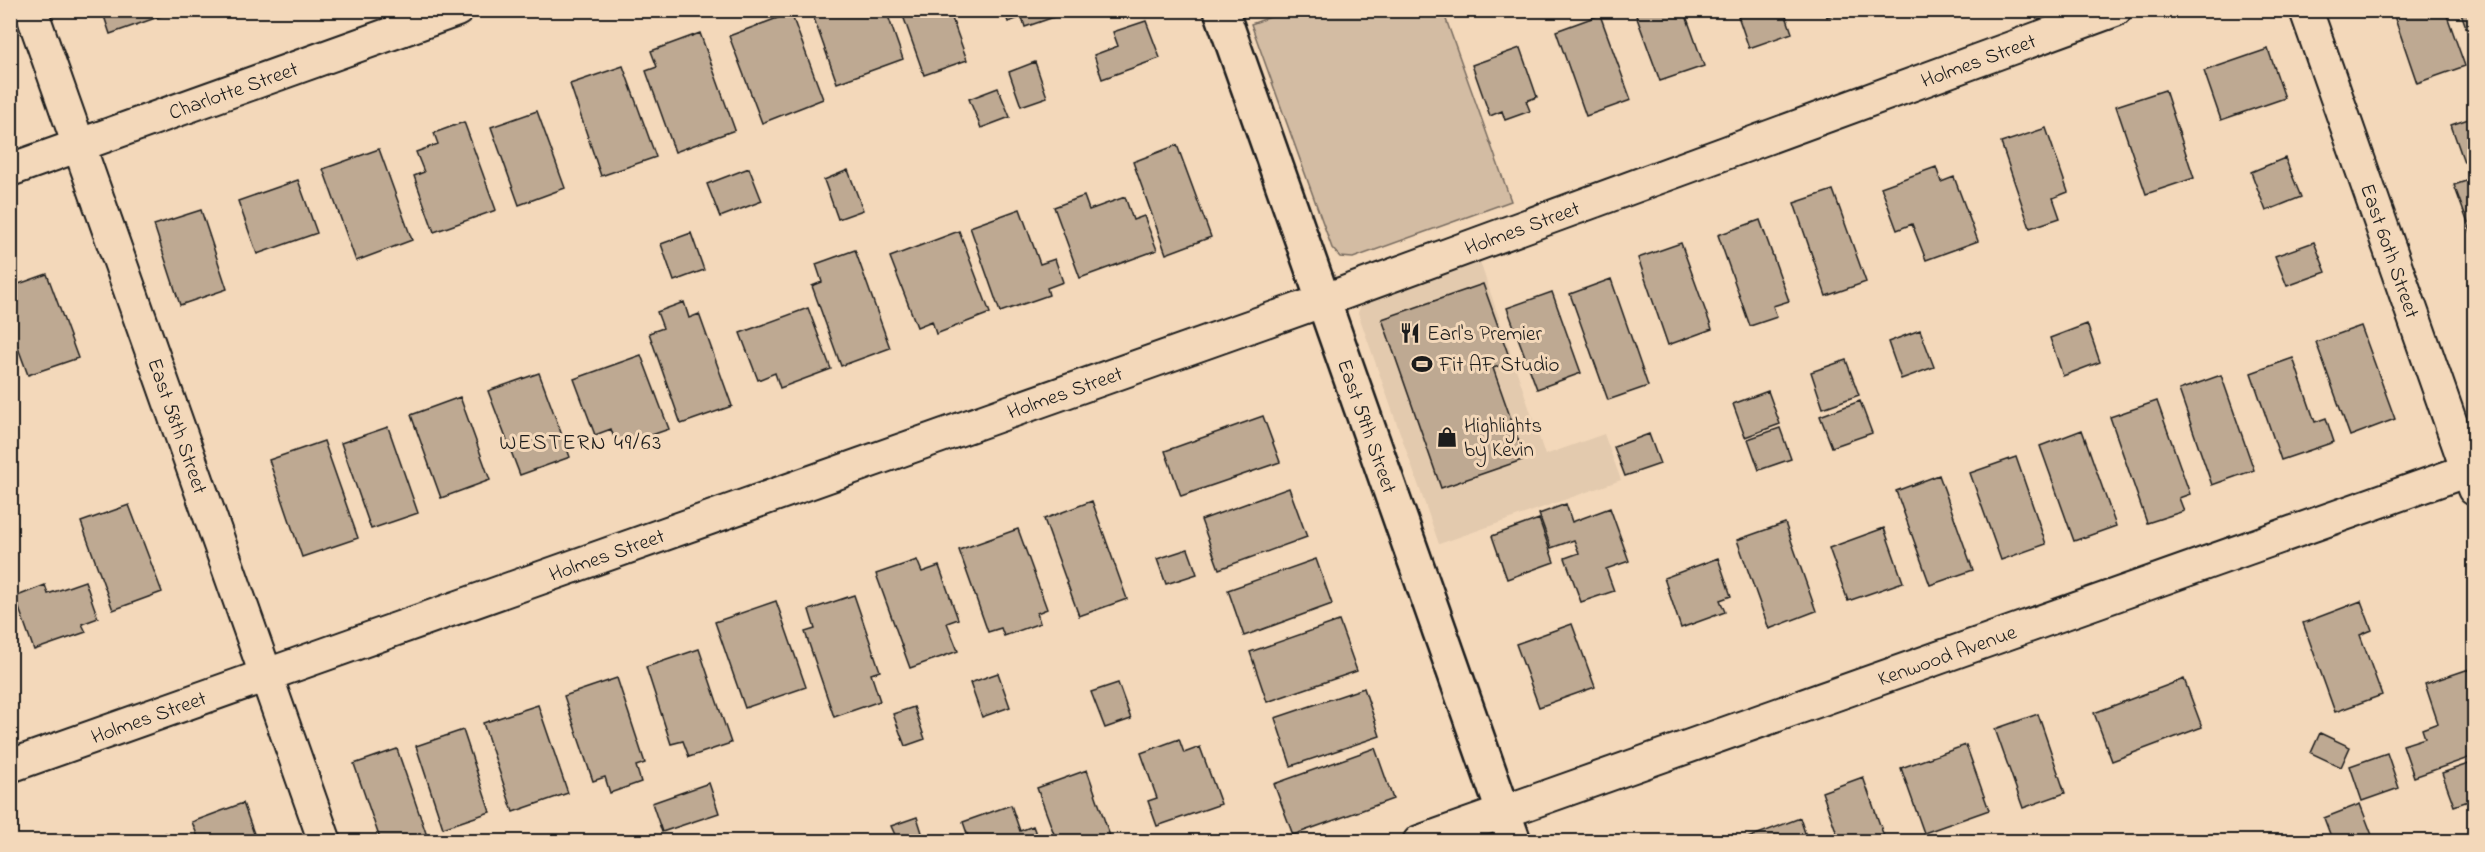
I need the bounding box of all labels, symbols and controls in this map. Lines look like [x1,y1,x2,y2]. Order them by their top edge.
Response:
street label: Holmes Street [1917,27,2041,97]
street label: Charlotte Street [165,55,303,129]
street label: East 60th Street [2351,180,2426,323]
street label: Holmes Street [1461,195,1584,264]
place label: Earl's Premier [1427,320,1543,350]
restaurant icon: Earl's Premier [1398,321,1422,345]
place label: Fit AF Studio [1438,351,1560,381]
sports icon: Fit AF Studio [1410,352,1434,376]
street label: East 58th Street [138,354,214,499]
street label: East 59th Street [1328,355,1403,498]
street label: Holmes Street [1004,360,1127,428]
place label: Highlights by Kevin [1464,412,1542,468]
shop icon: Highlights by Kevin [1435,425,1459,449]
district label: WESTERN 49/63 [499,428,663,460]
street label: Holmes Street [545,522,669,591]
street label: Kenwood Avenue [1874,618,2022,695]
street label: Holmes Street [87,684,211,753]

